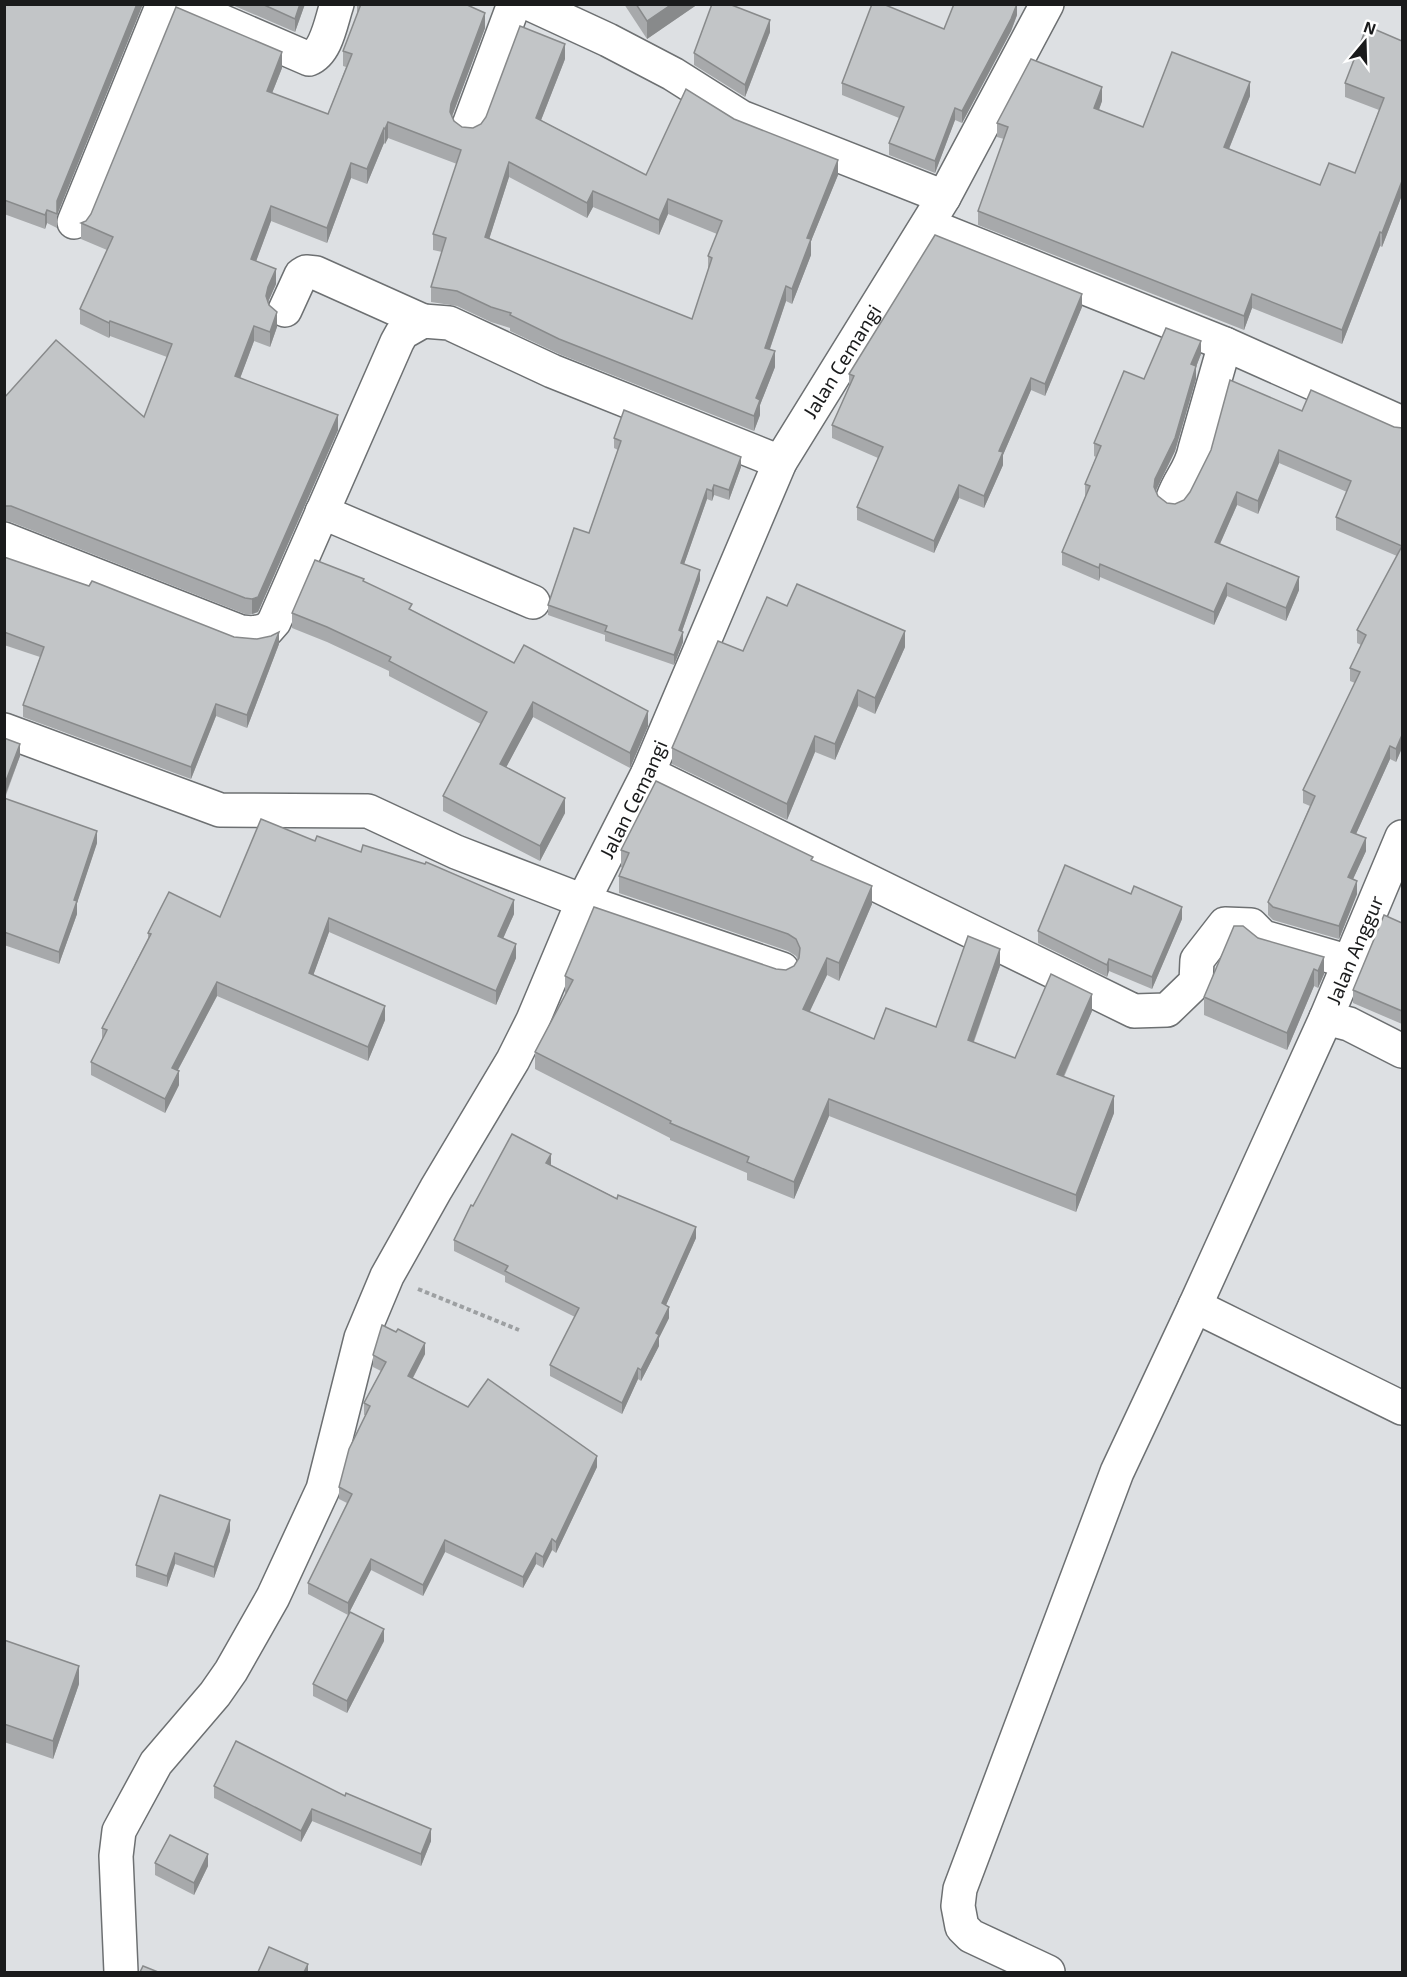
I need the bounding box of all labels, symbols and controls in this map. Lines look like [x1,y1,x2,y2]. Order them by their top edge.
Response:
north arrow [1335,12,1395,72]
text: N [1361,16,1379,38]
street label: Jalan Cemangi [797,300,886,422]
street label: Jalan Cemangi [594,736,672,862]
street label: Jalan Anggur [1320,891,1388,1008]

